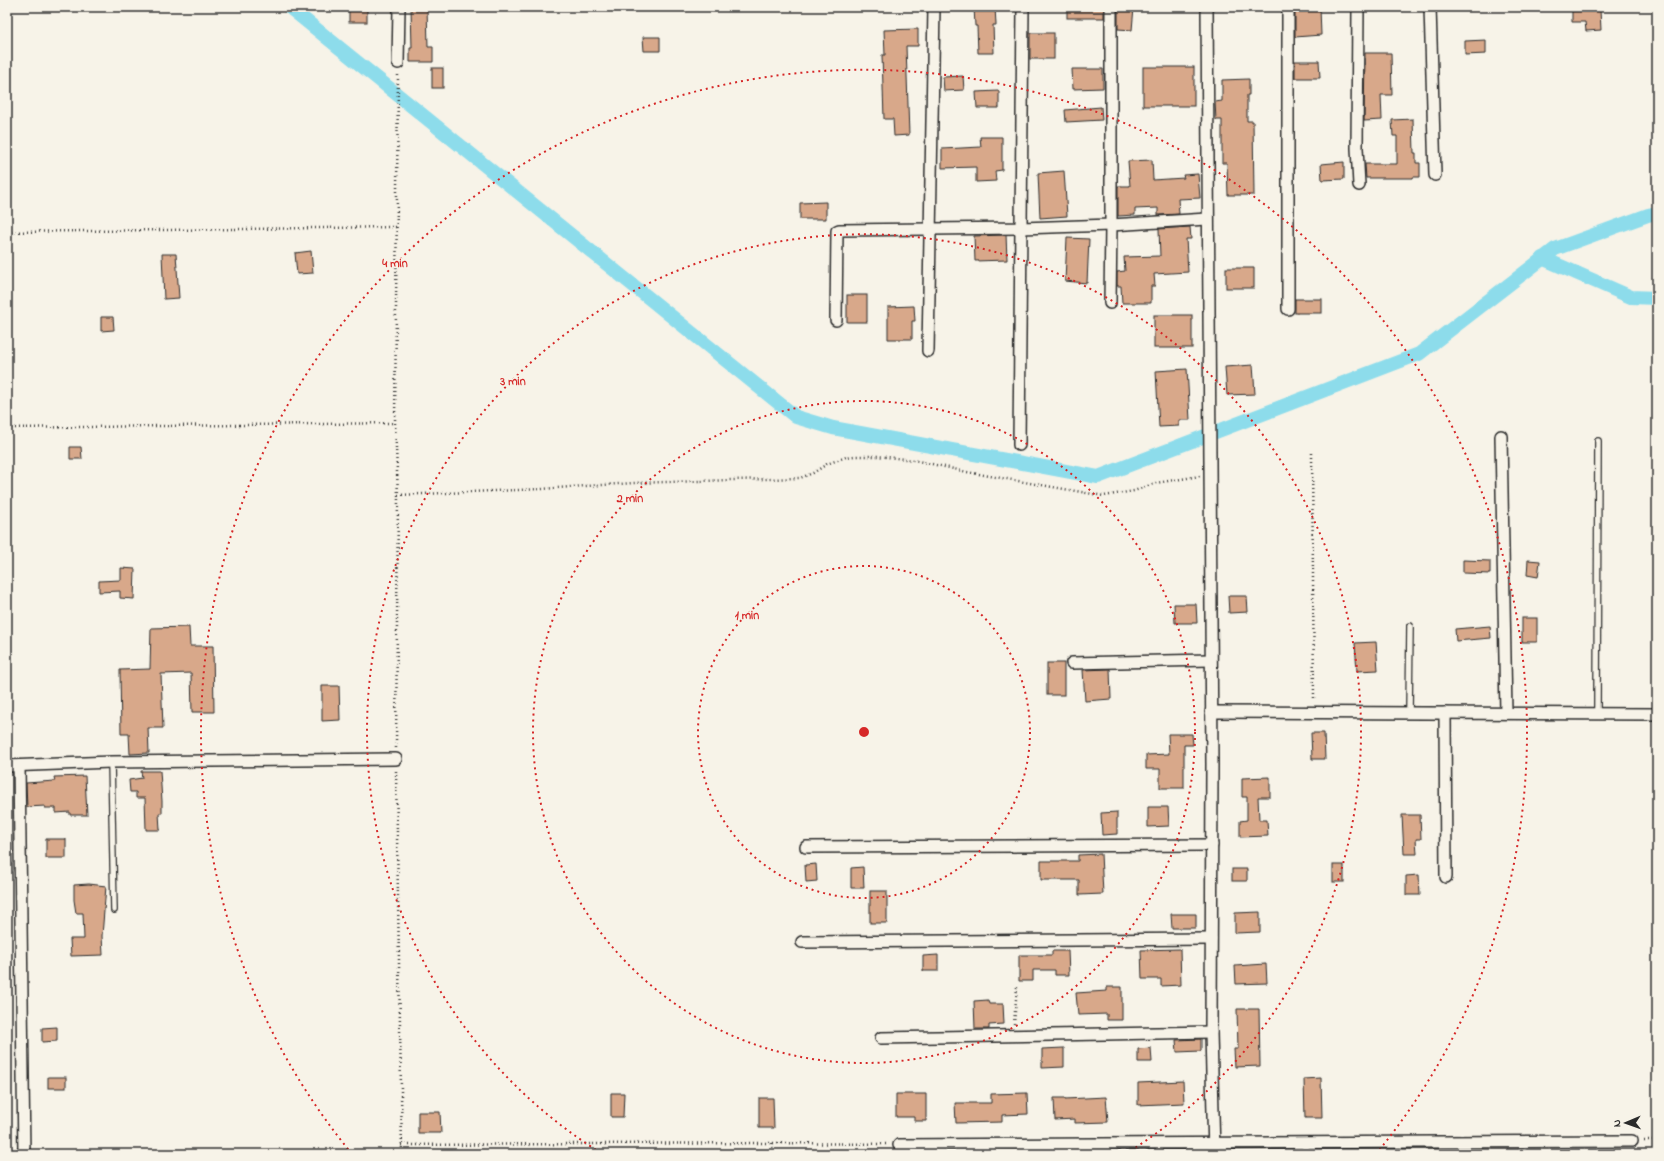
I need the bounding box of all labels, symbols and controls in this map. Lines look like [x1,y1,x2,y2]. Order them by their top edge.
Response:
text: 4 min [381,255,408,273]
text: 3 min [499,373,526,391]
text: 2 min [616,490,643,508]
text: 1 min [735,607,759,625]
centre of rings [857,725,871,739]
north arrow [1606,1103,1646,1143]
text: N [1609,1119,1625,1127]

